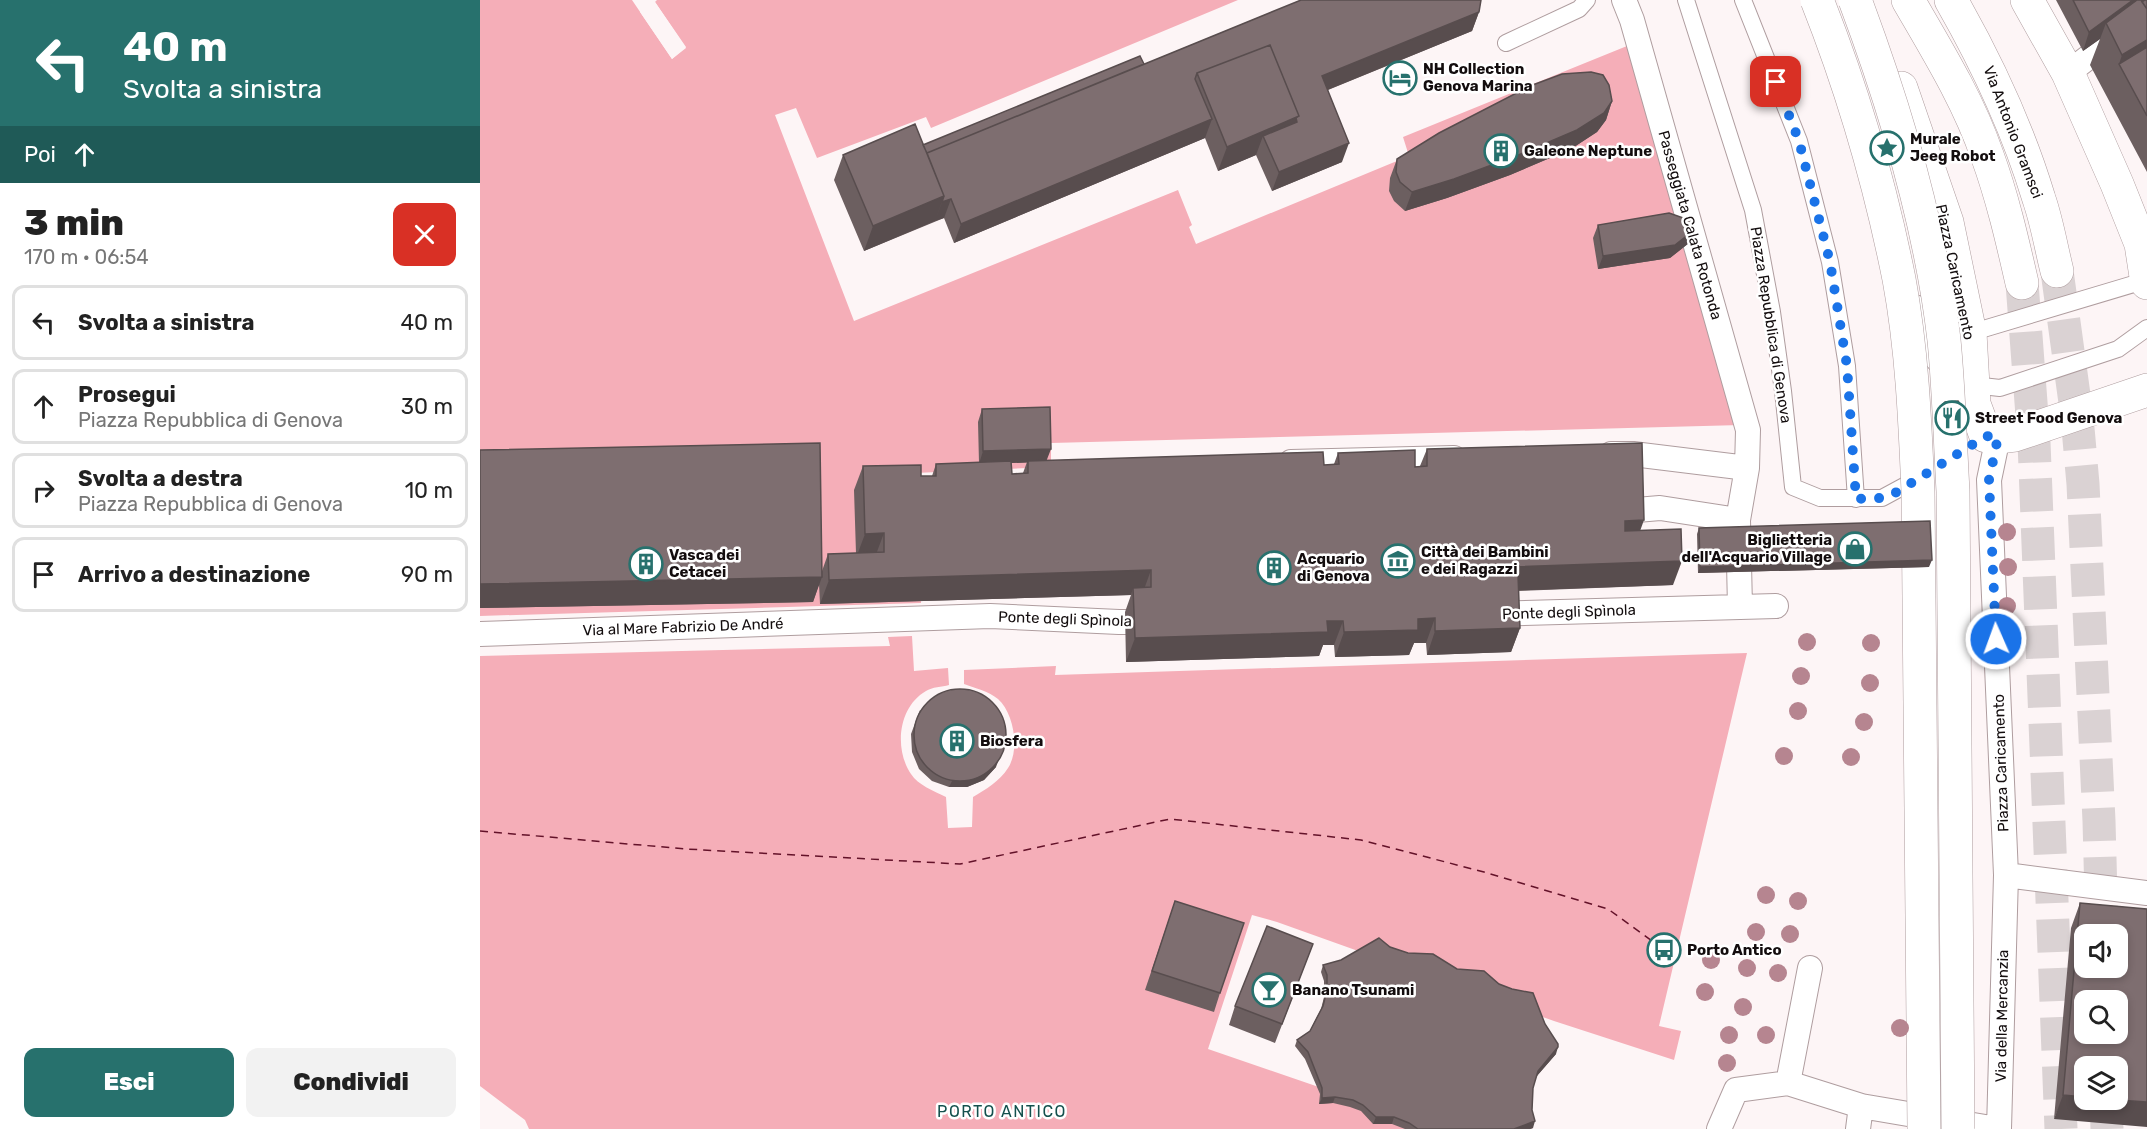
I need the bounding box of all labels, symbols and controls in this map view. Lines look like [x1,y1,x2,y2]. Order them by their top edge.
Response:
text: 40 m [123,22,228,72]
icon: left [24,24,102,102]
pin [1750,56,1801,107]
hotel icon: NH Collection Genova Marina [1382,60,1418,96]
place label: NH Collection Genova Marina [1423,60,1533,95]
street label: Via Antonio Gramsci [1979,63,2047,201]
icon: arrive [1759,65,1792,98]
text: Svolta a sinistra [123,73,322,105]
street label: Passeggiata Calata Rotonda [1654,128,1726,322]
place icon: Murale Jeeg Robot [1869,130,1905,166]
place label: Murale Jeeg Robot [1910,130,1996,165]
building icon: Galeone Neptune [1483,133,1519,169]
icon: ahead [68,138,101,171]
text: Poi [24,141,56,168]
place label: Galeone Neptune [1524,142,1652,160]
text: 3 min [24,201,124,244]
button: close [393,203,456,266]
street label: Piazza Caricamento [1932,203,1978,341]
street label: Piazza Repubblica di Genova [1747,225,1795,425]
text: 170 m · 06:54 [24,245,149,269]
icon: left [27,306,60,339]
text: Svolta a sinistra [78,309,255,336]
text: 40 m [400,309,453,336]
text: Prosegui [78,381,176,408]
icon: ahead [27,390,60,423]
text: 30 m [401,393,453,420]
restaurant icon: Street Food Genova [1934,400,1970,436]
text: Piazza Repubblica di Genova [78,408,343,432]
place label: Street Food Genova [1975,409,2123,427]
text: Svolta a destra [78,465,243,492]
icon: right [27,474,60,507]
text: 10 m [405,477,453,504]
text: Piazza Repubblica di Genova [78,492,343,516]
place label: Biglietteria dell'Acquario Village [1681,531,1832,566]
shop icon: Biglietteria dell'Acquario Village [1837,531,1873,567]
museum icon: Città dei Bambini e dei Ragazzi [1380,543,1416,579]
place label: Città dei Bambini e dei Ragazzi [1421,543,1549,578]
building icon: Vasca dei Cetacei [628,546,664,582]
place label: Vasca dei Cetacei [669,546,739,581]
building icon: Acquario di Genova [1256,550,1292,586]
place label: Acquario di Genova [1297,550,1370,585]
icon: arrive [27,558,60,591]
text: Arrivo a destinazione [78,561,310,588]
text: 90 m [401,561,453,588]
street label: Ponte degli Spìnola [1502,601,1636,623]
position arrow [1964,607,2028,671]
street label: Ponte degli Spìnola [998,608,1132,630]
street label: Via al Mare Fabrizio De André [582,614,784,640]
street label: Piazza Caricamento [1990,694,2012,832]
building icon: Biosfera [939,723,975,759]
place label: Biosfera [980,732,1043,750]
map controls [2074,924,2128,1110]
button: sound [2074,924,2128,978]
bus stop icon: Porto Antico [1646,932,1682,968]
place label: Porto Antico [1687,941,1782,959]
street label: Via della Mercanzia [1992,949,2012,1083]
bar icon: Banano Tsunami [1251,972,1287,1008]
place label: Banano Tsunami [1292,981,1414,999]
button: search [2074,990,2128,1044]
button: Esci [24,1048,234,1117]
button: Condividi [246,1048,456,1117]
button: layers [2074,1056,2128,1110]
district label: PORTO ANTICO [937,1102,1067,1121]

